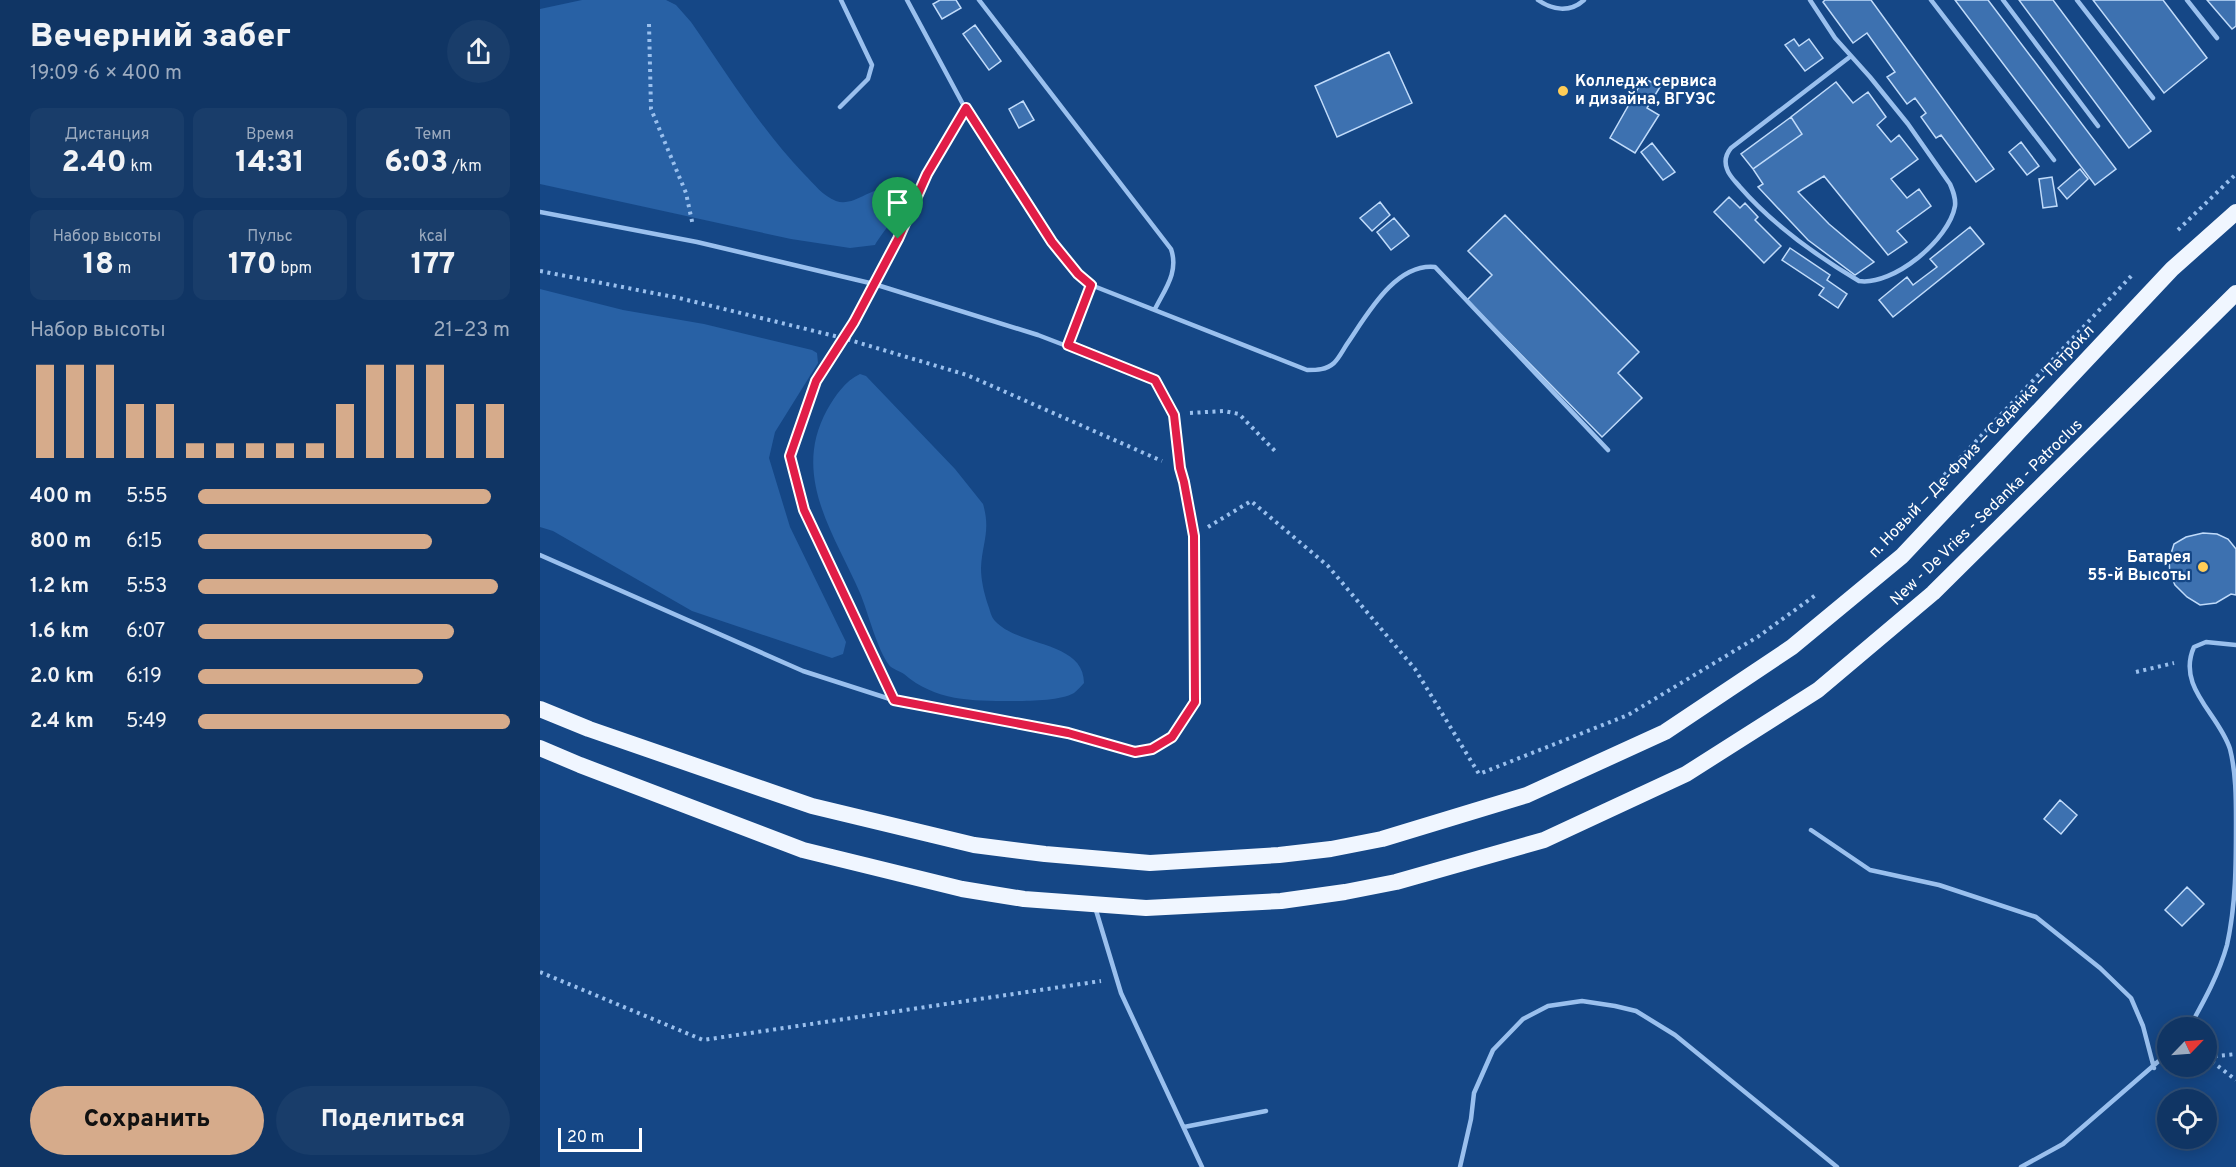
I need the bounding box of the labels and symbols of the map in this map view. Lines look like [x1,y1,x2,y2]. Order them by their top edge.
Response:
place label: Колледж сервиса и дизайна, ВГУЭС [1575,72,1717,110]
marker: Колледж сервиса и дизайна, ВГУЭС [1556,84,1570,98]
pin [872,177,923,239]
street label: п. Новый — Де-Фриз — Седанка — Патрокл [1865,321,2099,563]
street label: New - De Vries - Sedanka - Patroclus [1887,416,2087,610]
place label: Батарея 55-й Высоты [2087,548,2191,586]
marker: Батарея 55-й Высоты [2196,560,2210,574]
north arrow [2157,1017,2217,1077]
scale bar [558,1125,642,1152]

